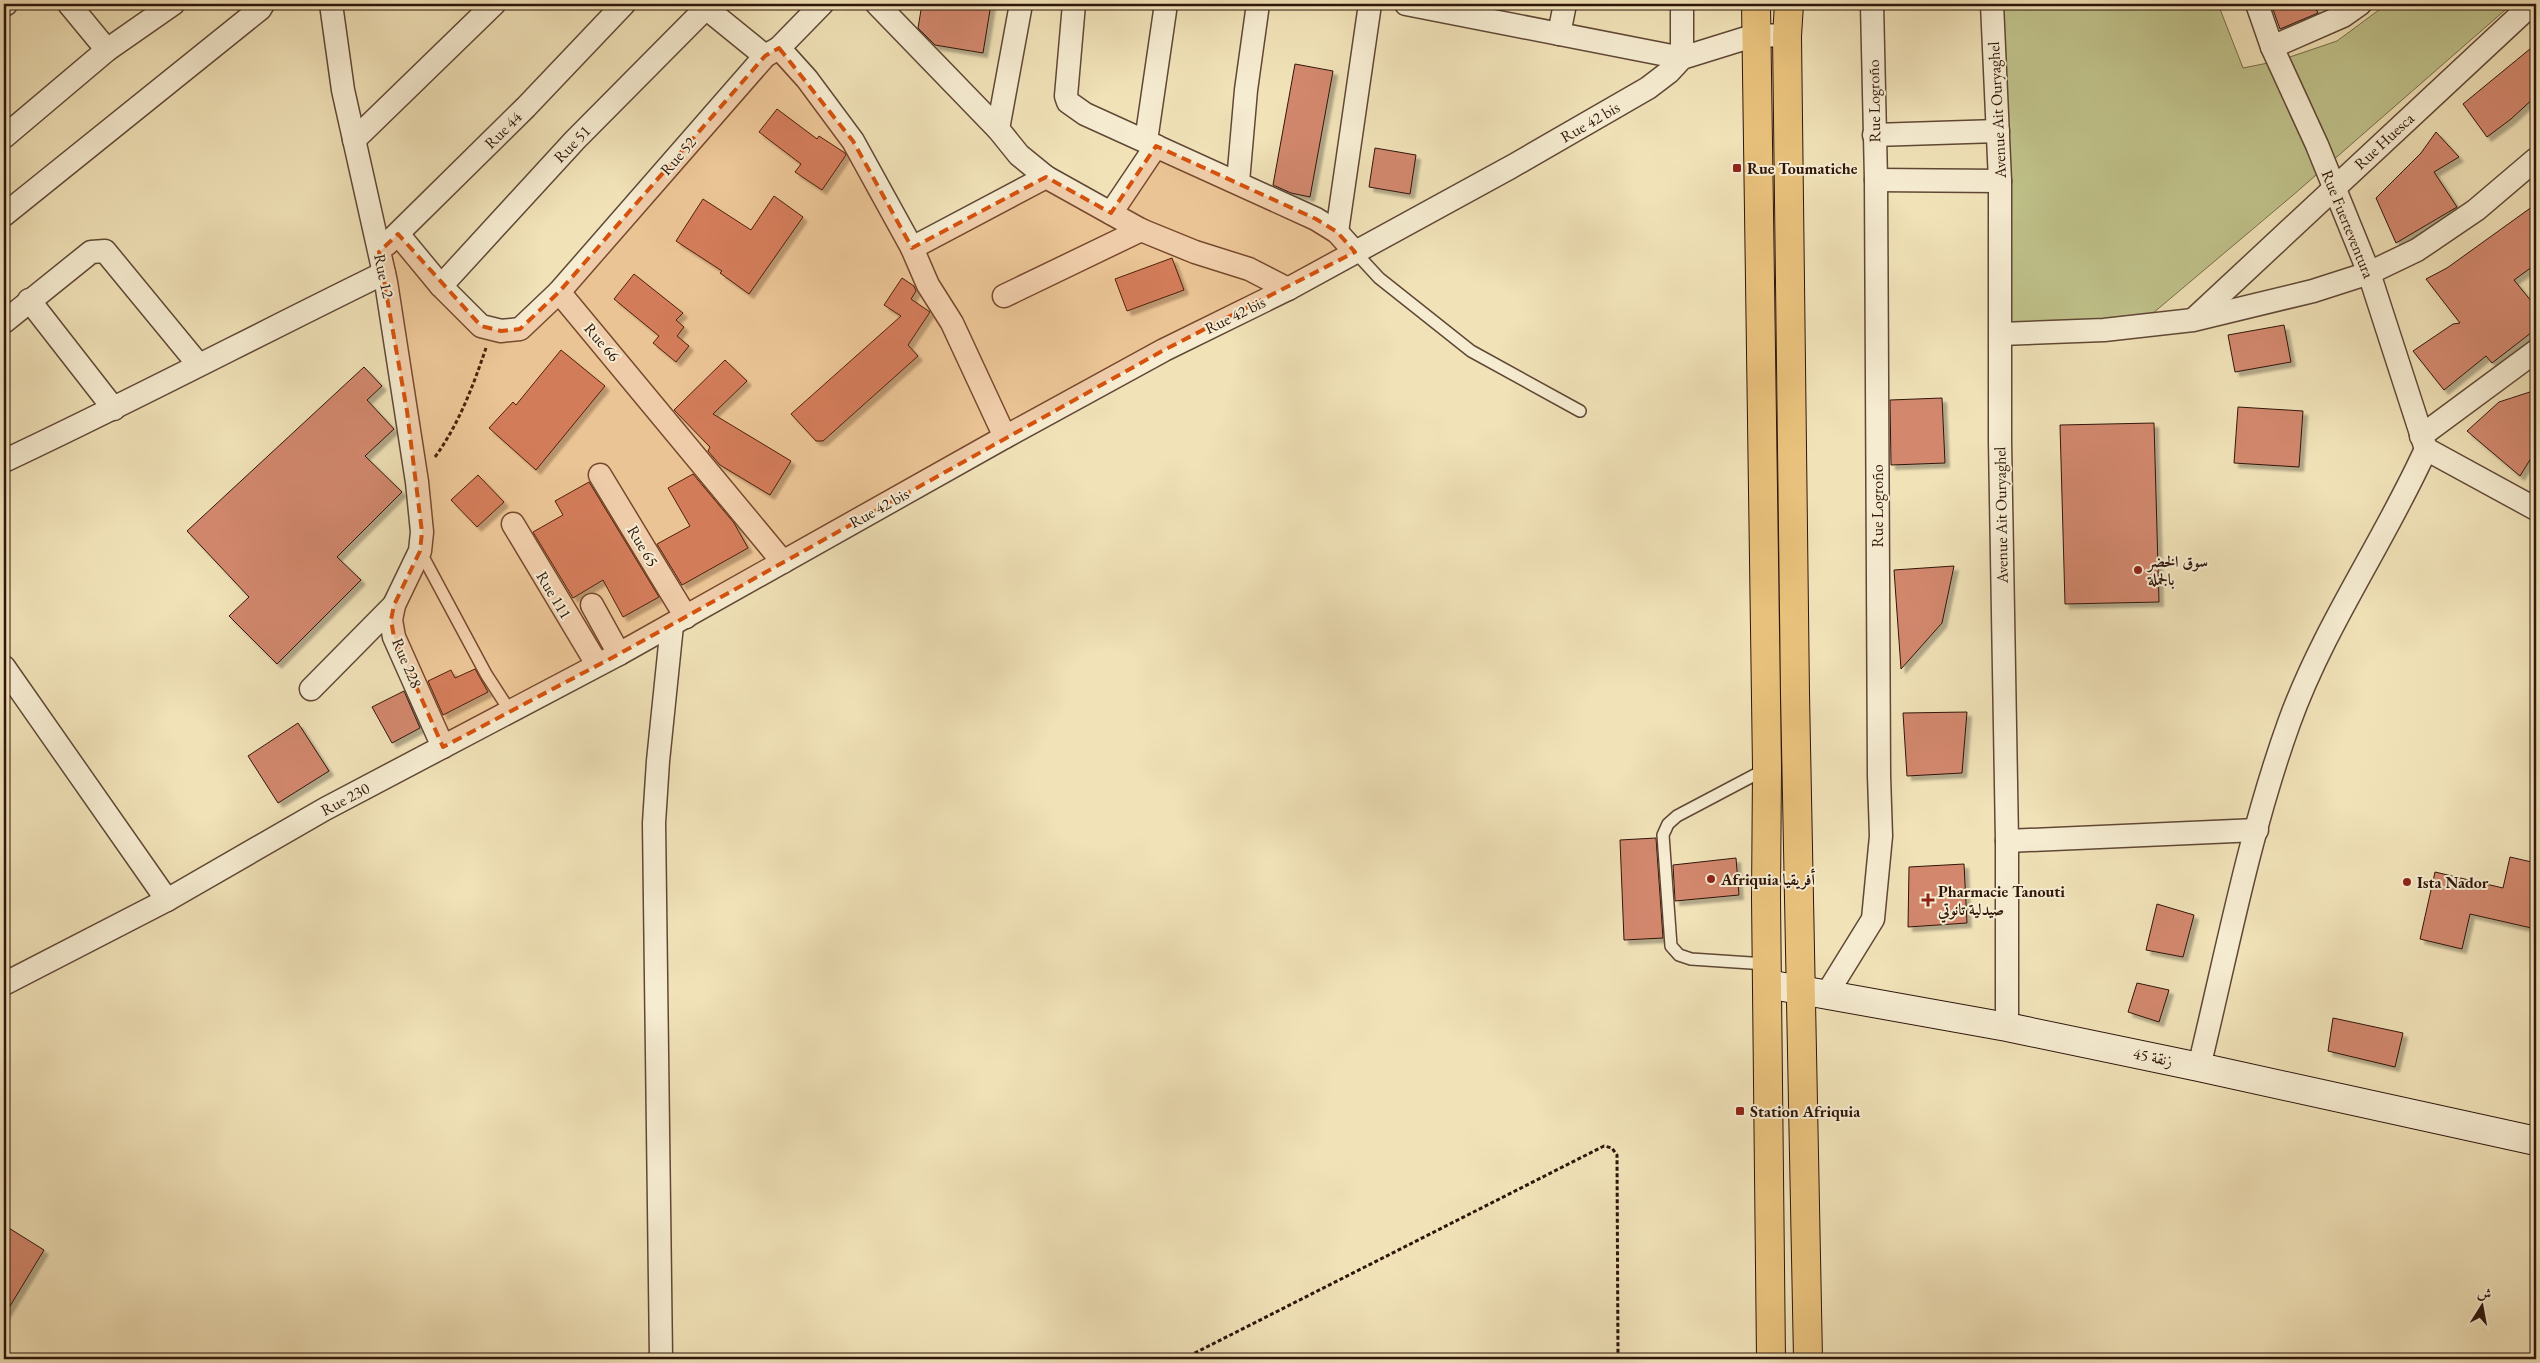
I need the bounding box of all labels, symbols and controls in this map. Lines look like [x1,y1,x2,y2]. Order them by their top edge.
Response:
street label: Avenue Ait Ouryaghel [1983,41,2011,180]
street label: Rue Logroño [1863,59,1885,143]
street label: Rue 42 bis [1557,97,1623,147]
street label: Rue 44 [480,107,526,153]
street label: Rue Huesca [2350,107,2419,174]
street label: Rue 51 [549,121,595,167]
street label: Rue 52 [655,132,701,180]
place label: Rue Toumatiche [1747,158,1858,179]
marker: Rue Toumatiche [1731,162,1743,174]
street label: Rue Fuerteventura [2317,167,2380,282]
street label: Rue 12 [369,252,399,300]
street label: Rue 42 bis [1201,291,1269,339]
street label: Rue 66 [579,318,625,366]
street label: Avenue Ait Ouryaghel [1989,446,2013,585]
street label: Rue Logroño [1867,464,1888,548]
street label: Rue 42 bis [845,483,913,533]
street label: Rue 65 [623,521,663,571]
place label: سوق الخضر بالجملة [2146,551,2208,590]
marker: سوق الخضر بالجملة [2132,564,2144,576]
street label: Rue 111 [532,567,576,623]
street label: Rue 228 [387,635,427,691]
street label: Rue 230 [317,777,373,821]
place label: Afriquia أفريقيا [1720,868,1815,890]
place label: Ista Nador [2417,872,2489,893]
marker: Afriquia أفريقيا [1705,873,1717,885]
marker: Ista Nador [2401,876,2413,888]
place label: Pharmacie Tanouti صيدلية تانوتي [1937,881,2065,923]
marker: Pharmacie Tanouti صيدلية تانوتي [1922,894,1934,906]
street label: زنقة 45 [2131,1043,2175,1071]
place label: Station Afriquia [1750,1101,1861,1122]
marker: Station Afriquia [1734,1105,1746,1117]
north arrow [2458,1280,2508,1330]
text: ش [2476,1283,2493,1303]

